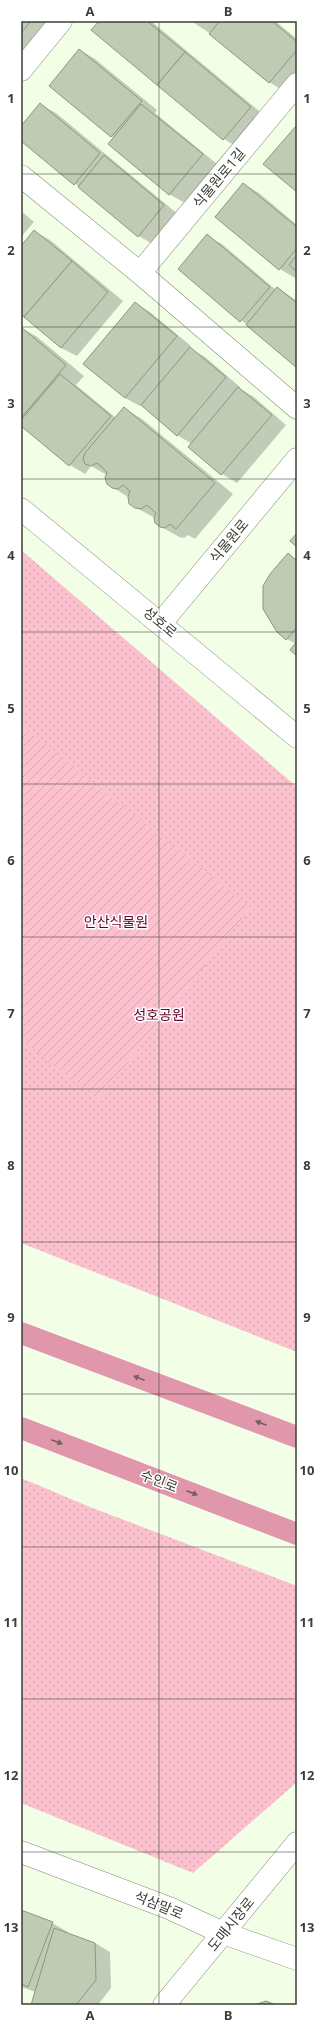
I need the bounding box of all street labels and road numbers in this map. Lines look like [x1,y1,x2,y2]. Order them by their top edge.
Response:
street label: 식물원로1길 [188,144,249,212]
street label: 식물원로 [205,515,253,567]
street label: 성호로 [139,602,181,641]
street label: 수인로 [138,1465,181,1496]
street label: 석삼말로 [132,1886,187,1923]
street label: 도매시장로 [203,1893,258,1955]

